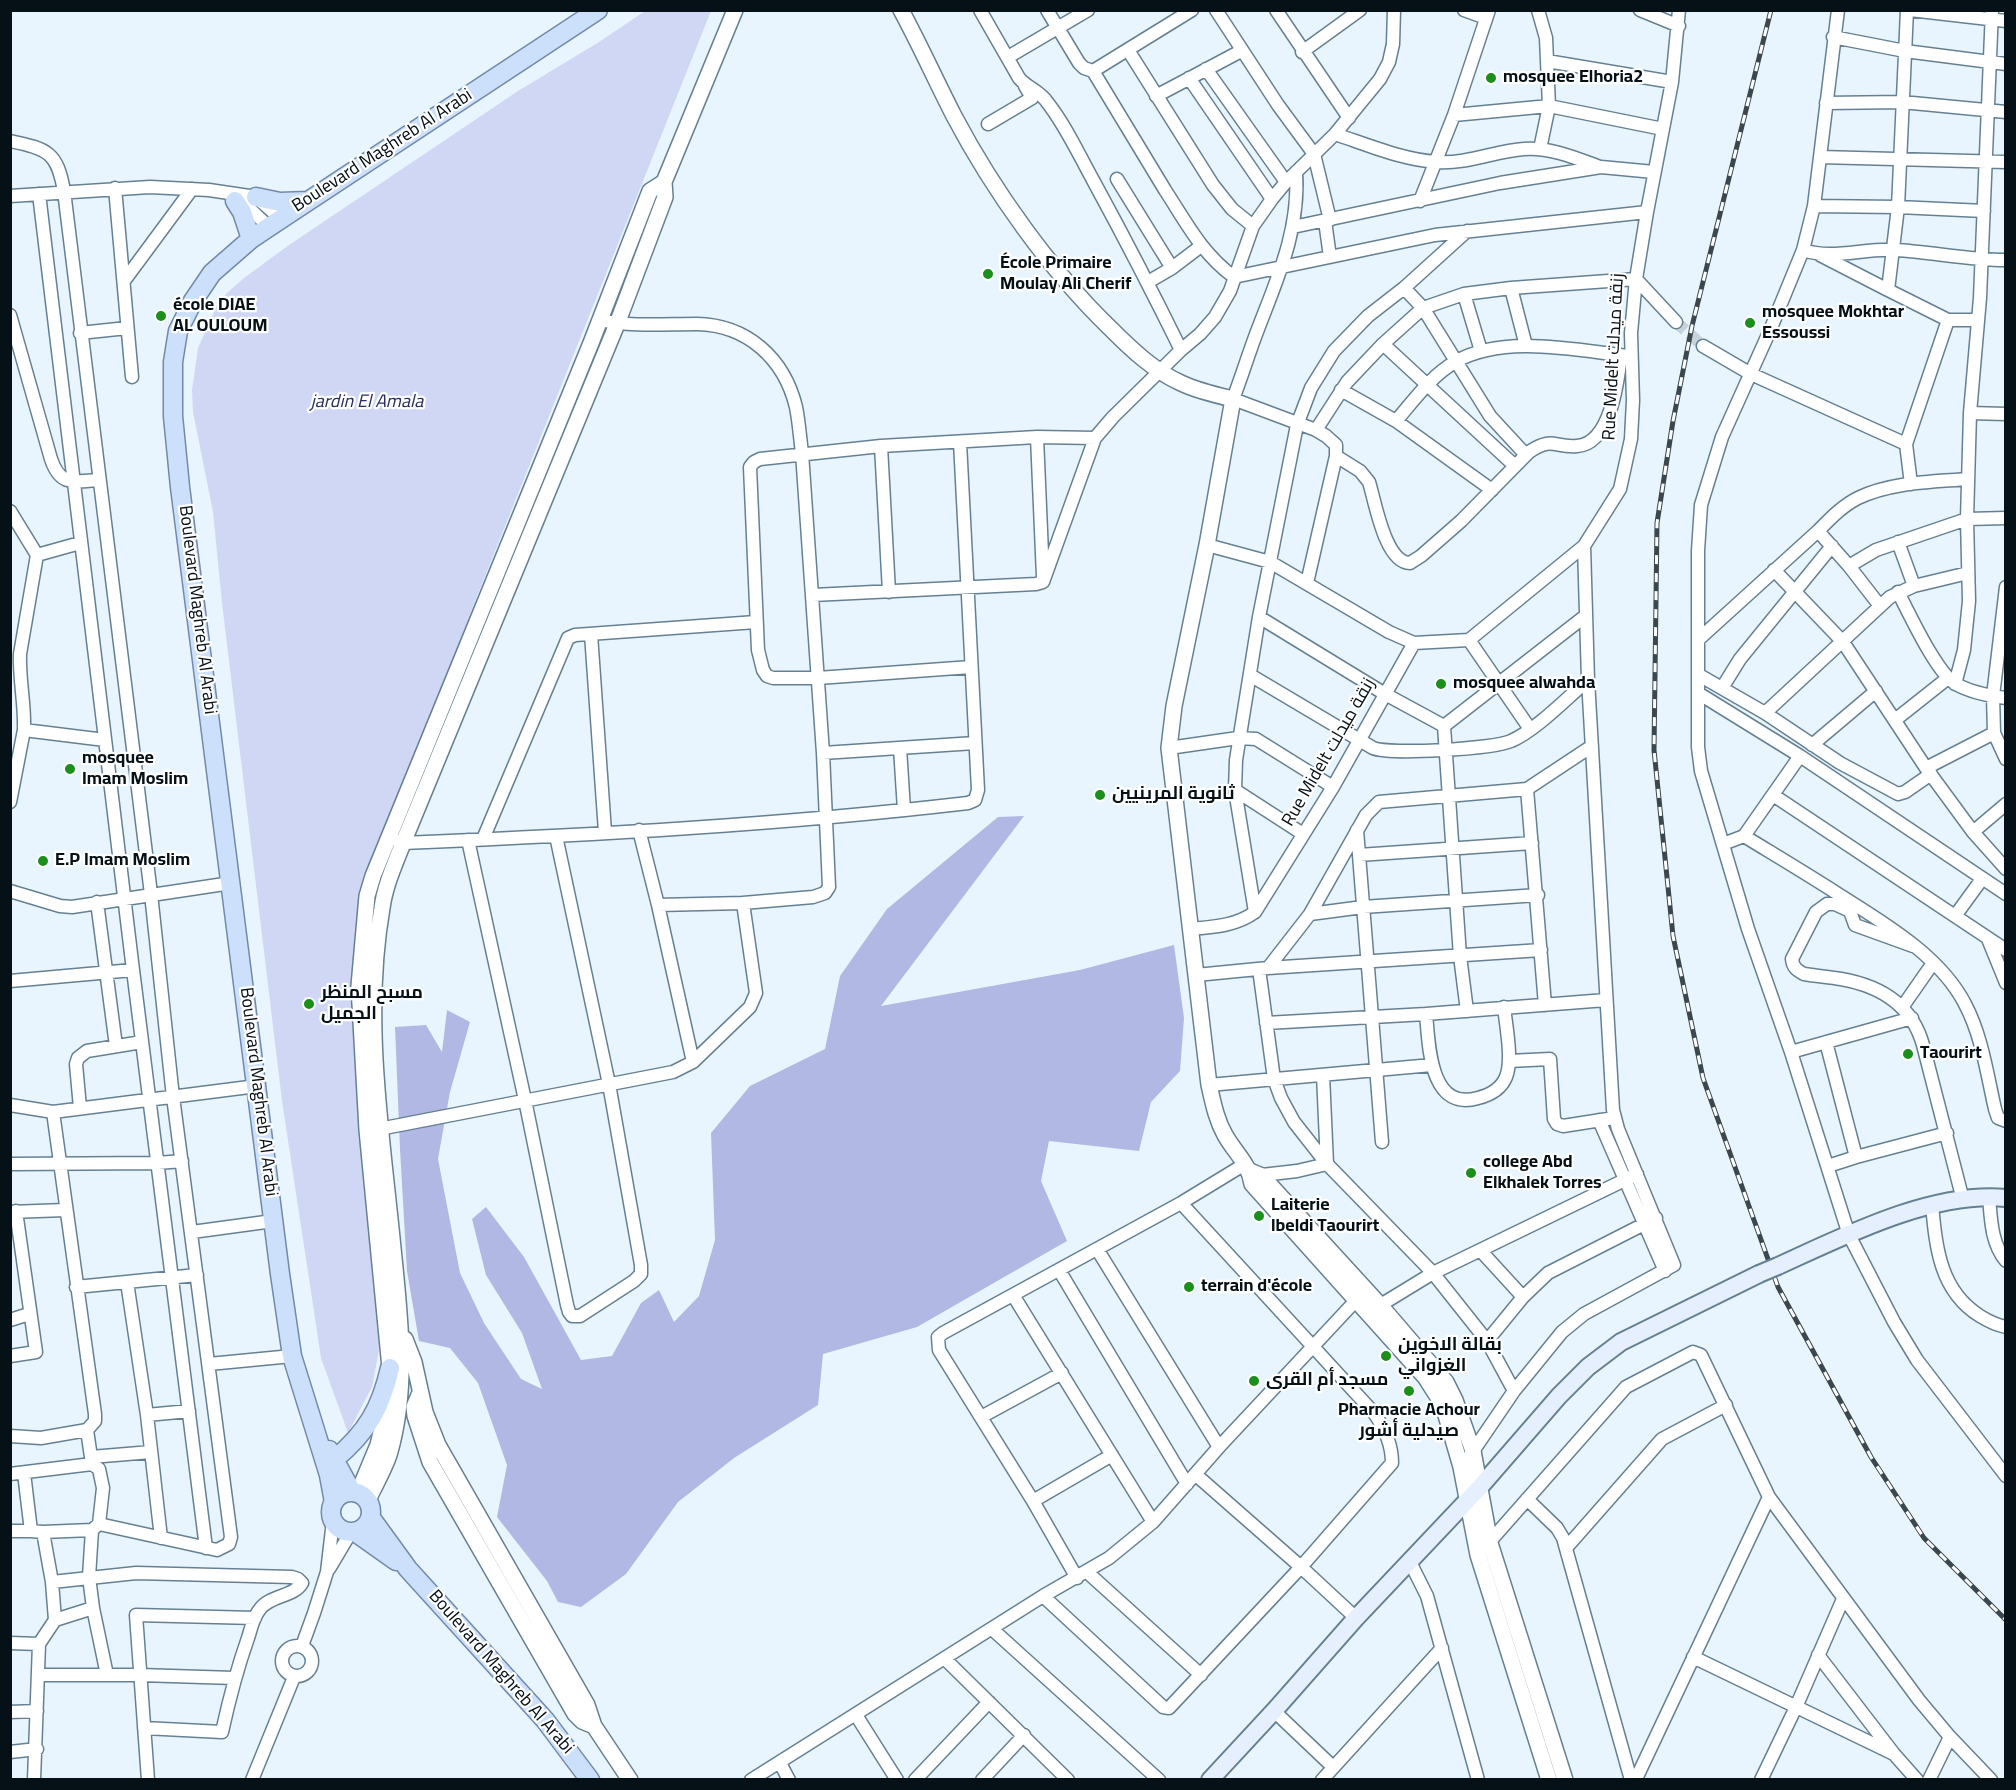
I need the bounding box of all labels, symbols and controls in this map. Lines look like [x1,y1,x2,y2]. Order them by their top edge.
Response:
place label: mosquee Elhoria2 [1503,67,1643,89]
marker: mosquee Elhoria2 [1484,71,1498,85]
street label: Boulevard Maghreb Al Arabi [289,86,477,218]
place label: École Primaire Moulay Ali Cherif [1000,253,1131,296]
marker: École Primaire Moulay Ali Cherif [981,267,995,281]
street label: Rue Midelt زنقة ميدلت [1600,273,1630,441]
place label: école DIAE AL OULOUM [173,295,267,338]
place label: mosquee Mokhtar Essoussi [1762,302,1904,344]
marker: école DIAE AL OULOUM [154,309,168,323]
marker: mosquee Mokhtar Essoussi [1743,316,1757,330]
park label: jardin El Amala [311,392,423,414]
street label: Boulevard Maghreb Al Arabi [172,504,220,716]
place label: mosquee alwahda [1453,673,1595,695]
street label: Rue Midelt زنقة ميدلت [1279,675,1381,831]
marker: mosquee alwahda [1434,677,1448,691]
place label: mosquee Imam Moslim [82,748,188,790]
marker: mosquee Imam Moslim [63,762,77,776]
place label: ثانوية المرينيين [1112,784,1235,806]
marker: ثانوية المرينيين [1093,788,1107,802]
place label: E.P Imam Moslim [55,850,190,872]
marker: E.P Imam Moslim [36,854,50,868]
place label: مسبح المنظر الجميل [321,983,423,1026]
street label: Boulevard Maghreb Al Arabi [233,986,281,1198]
marker: مسبح المنظر الجميل [302,997,316,1011]
place label: Taourirt [1920,1043,1982,1065]
marker: Taourirt [1901,1047,1915,1061]
place label: college Abd Elkhalek Torres [1483,1152,1602,1194]
marker: college Abd Elkhalek Torres [1464,1166,1478,1180]
place label: Laiterie lbeldi Taourirt [1271,1195,1379,1238]
marker: Laiterie lbeldi Taourirt [1252,1209,1266,1223]
place label: terrain d'école [1201,1276,1312,1298]
marker: terrain d'école [1182,1280,1196,1294]
place label: بقالة الاخوين الغزواني [1398,1335,1502,1378]
marker: بقالة الاخوين الغزواني [1379,1349,1393,1363]
place label: مسجد أم القرى [1266,1370,1388,1392]
marker: مسجد أم القرى [1247,1374,1261,1388]
marker: Pharmacie Achour صيدلية أشور [1402,1384,1416,1398]
place label: Pharmacie Achour صيدلية أشور [1338,1400,1480,1442]
street label: Boulevard Maghreb Al Arabi [423,1586,577,1760]

